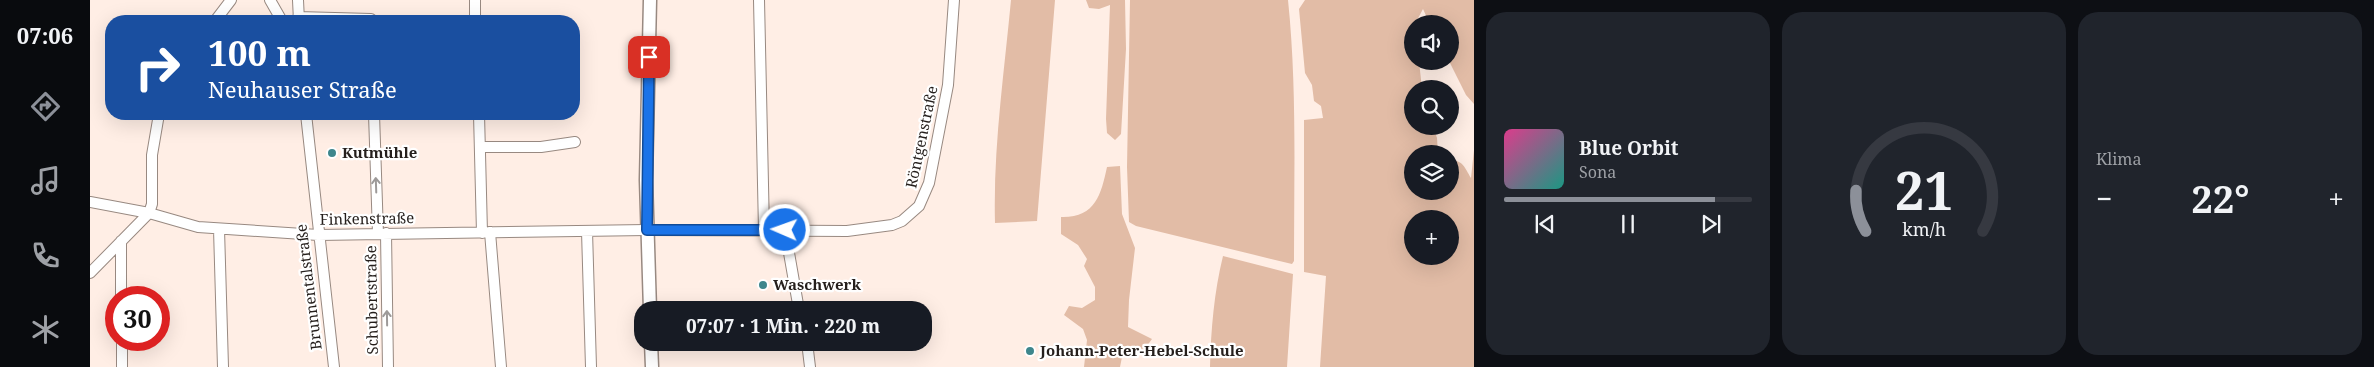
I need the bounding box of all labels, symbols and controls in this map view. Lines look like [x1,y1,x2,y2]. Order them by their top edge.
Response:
map controls [1404,15,1459,265]
button: sound [1404,15,1459,70]
text: 07:06 [17,20,73,50]
text: 100 m [208,29,311,76]
icon: right [125,35,190,100]
pin [628,36,670,78]
icon: arrive [635,43,663,71]
text: Neuhauser Straße [208,74,397,104]
button: search [1404,80,1459,135]
street label: Röntgenstraße [900,84,942,190]
icon: directions [28,89,63,124]
text: Blue Orbit [1579,135,1679,161]
place label: Kutmühle [342,142,417,162]
button: layers [1404,145,1459,200]
marker: Kutmühle [326,147,338,159]
text: Klima [2096,148,2141,170]
text: 21 [1895,154,1953,225]
text: Sona [1579,161,1616,183]
icon: music [28,163,63,198]
text: 22° [2191,172,2249,224]
one-way arrow [372,177,381,193]
text: − [2096,179,2112,217]
text: + [2328,179,2344,217]
position arrow [758,203,810,255]
street label: Finkenstraße [320,207,414,229]
button: + [1404,210,1459,265]
icon: previous [1531,210,1559,238]
icon: pause [1614,210,1642,238]
icon: next [1697,210,1725,238]
text: km/h [1902,217,1946,241]
street label: Brunnentalstraße [290,223,326,351]
icon: phone [28,238,63,273]
street label: Schubertstraße [360,245,382,355]
place label: Waschwerk [773,274,861,294]
marker: Waschwerk [757,279,769,291]
speed limit sign: 30 [105,286,170,351]
one-way arrow [382,311,392,327]
icon: climate [28,312,63,347]
text: 07:07 · 1 Min. · 220 m [686,313,880,339]
place label: Johann-Peter-Hebel-Schule [1039,340,1244,360]
marker: Johann-Peter-Hebel-Schule [1024,345,1036,357]

